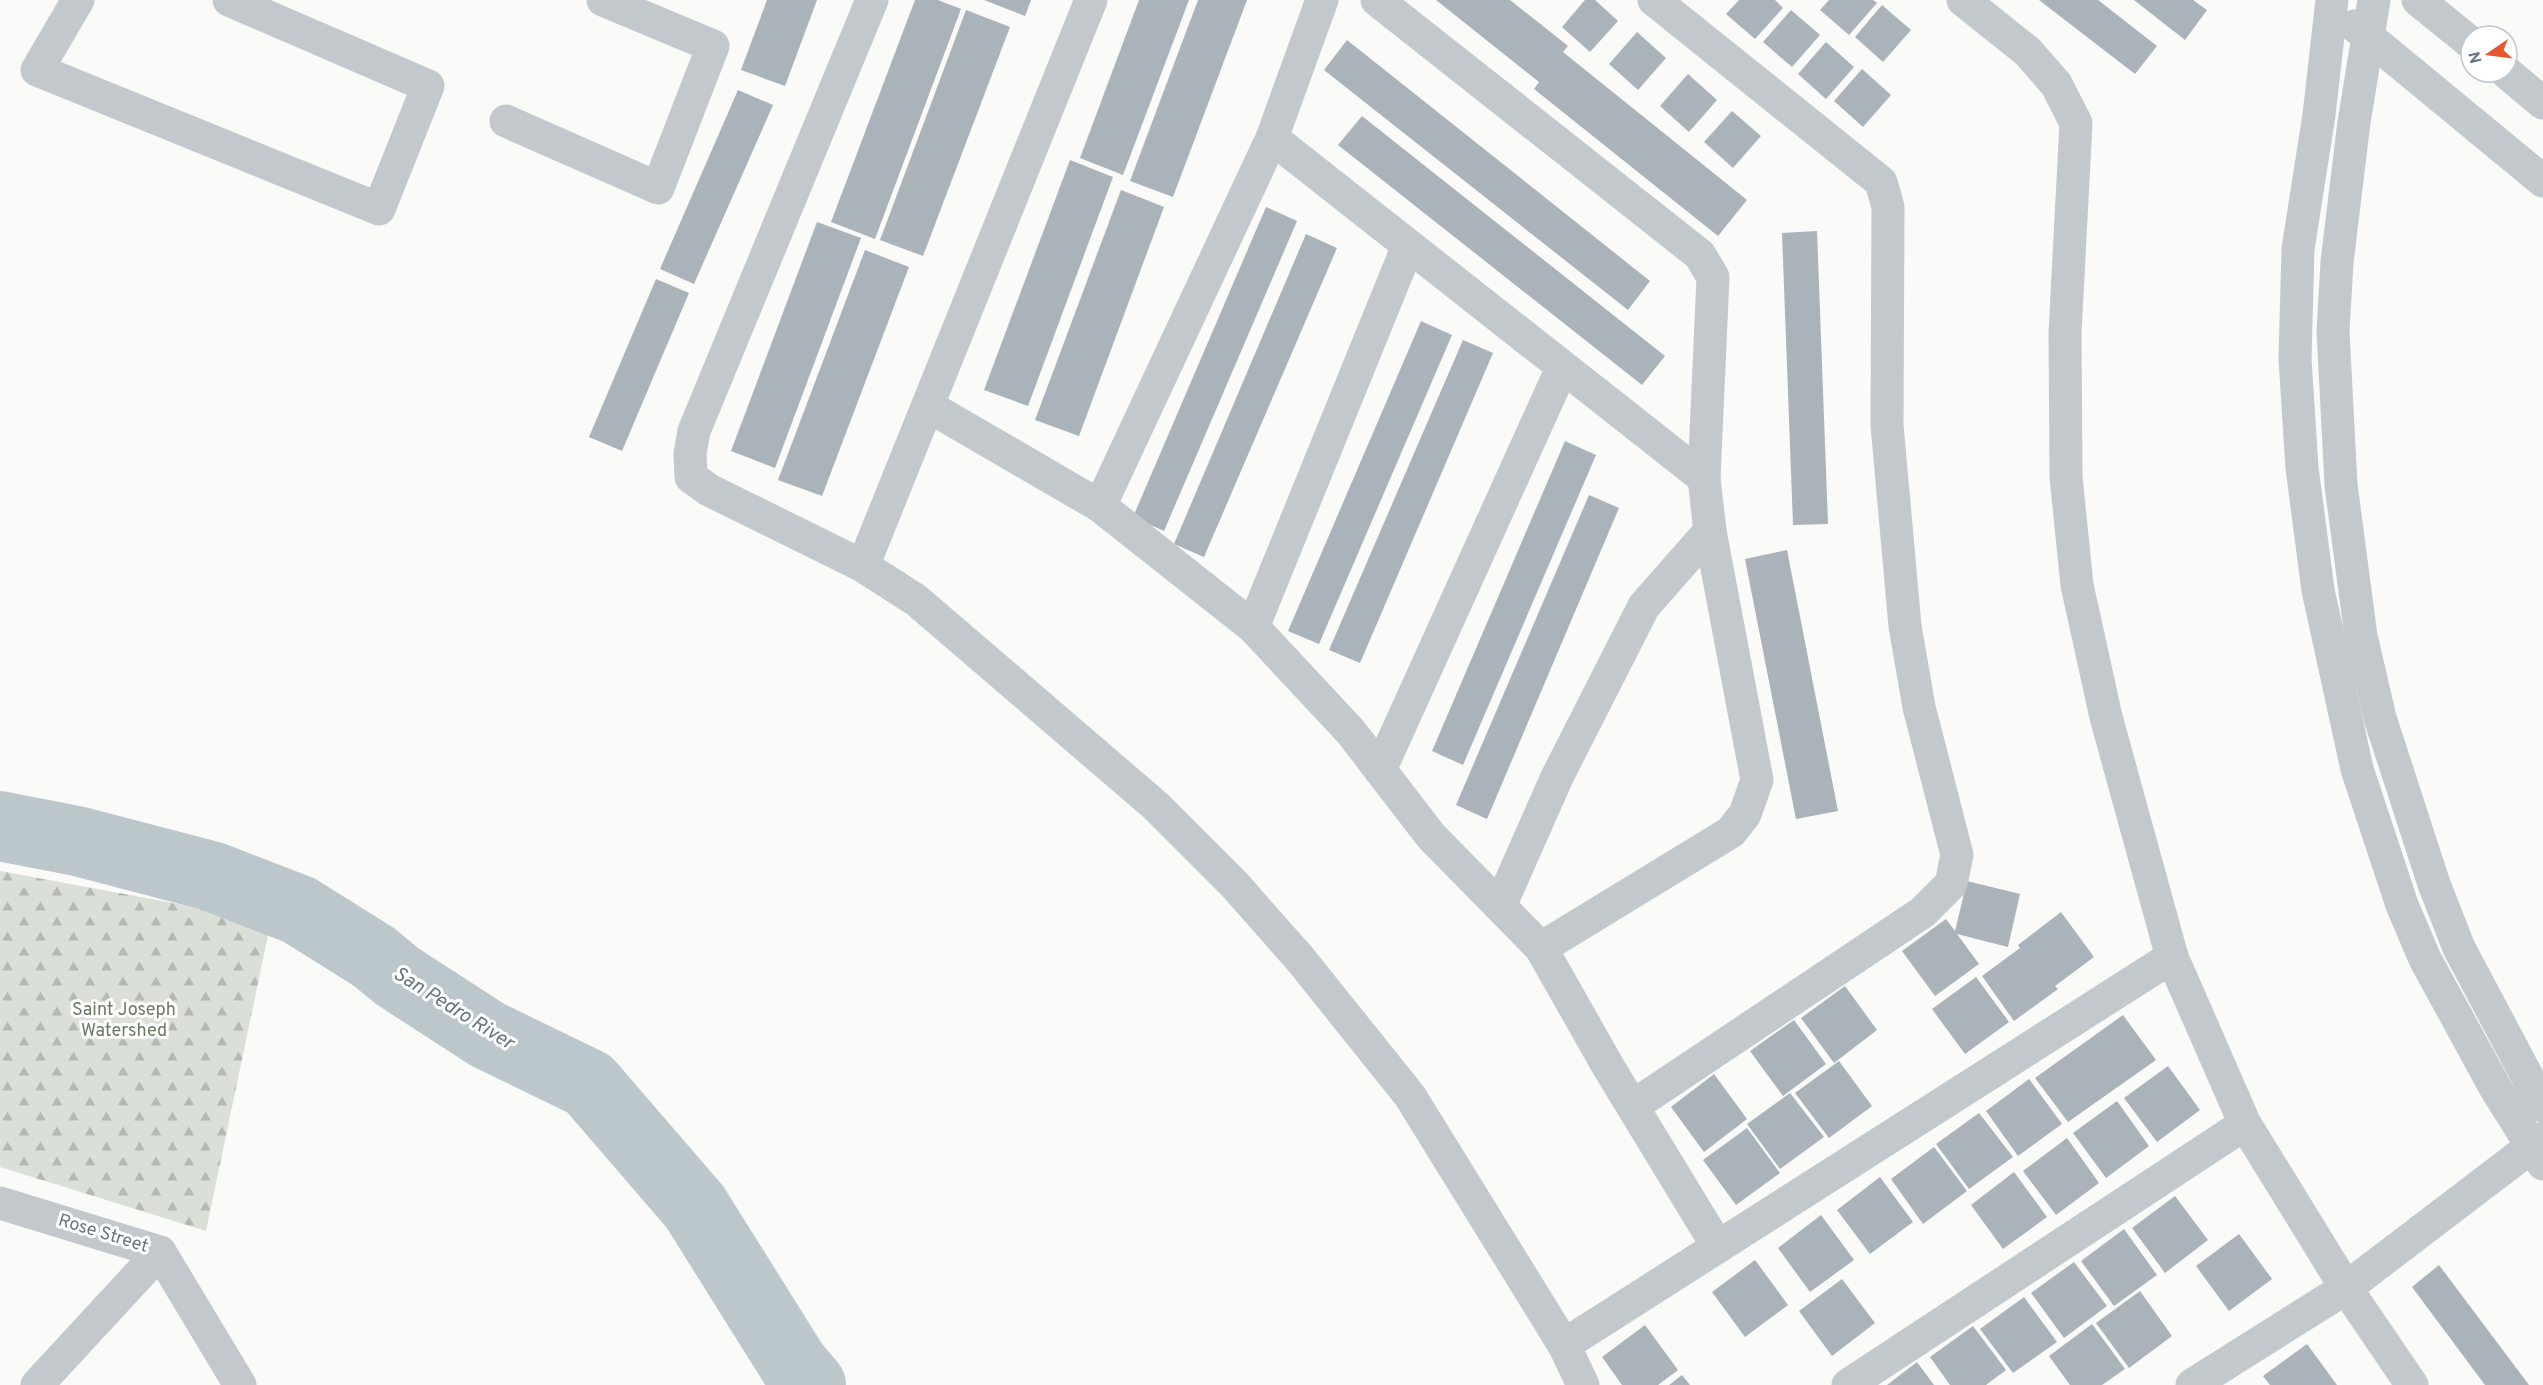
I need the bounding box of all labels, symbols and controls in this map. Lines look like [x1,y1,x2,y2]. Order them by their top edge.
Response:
north arrow [2459,24,2519,84]
text: N [2465,49,2487,65]
water label: San Pedro River [388,961,519,1057]
park label: Saint Joseph Watershed [72,999,176,1043]
street label: Rose Street [55,1209,151,1259]

